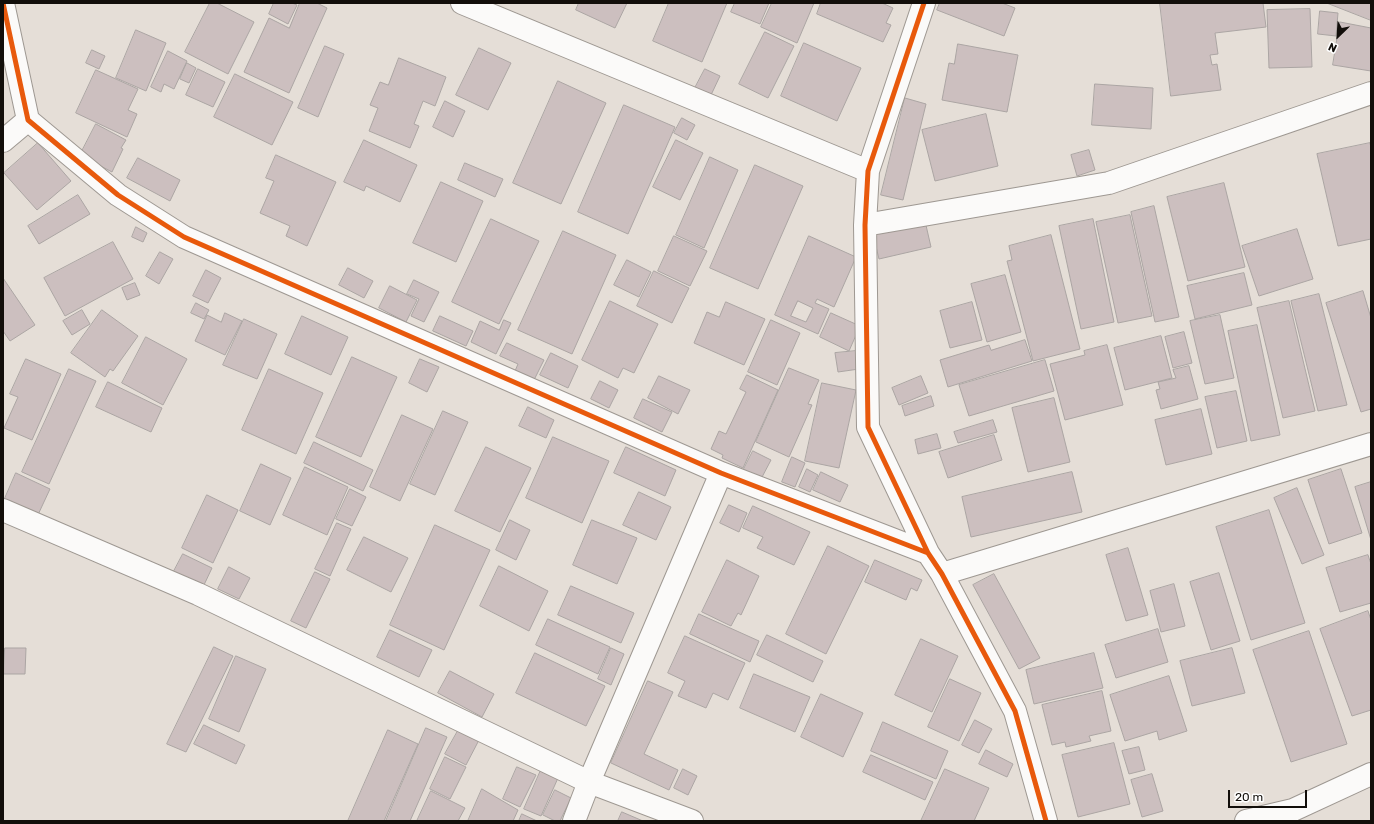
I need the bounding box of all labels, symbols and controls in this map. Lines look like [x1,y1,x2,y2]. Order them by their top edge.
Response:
north arrow [1318,16,1358,56]
text: N [1326,40,1339,55]
scale bar [1230,782,1309,808]
text: 20 m [1235,790,1263,804]

